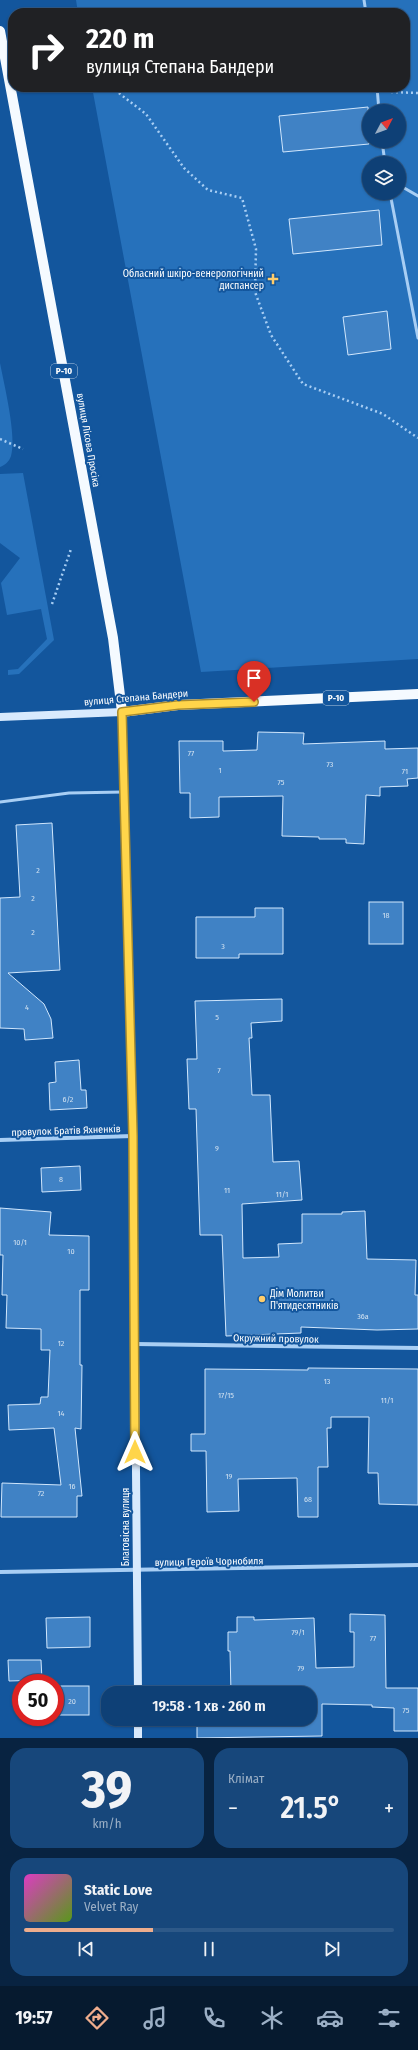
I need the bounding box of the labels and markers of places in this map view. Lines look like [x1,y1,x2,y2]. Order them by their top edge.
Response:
place label: Обласний шкіро-венерологічний диспансер [123,267,264,292]
marker: Обласний шкіро-венерологічний диспансер [267,273,279,285]
pin [237,661,271,702]
place label: Дім Молитви П'ятидесятників [269,1287,338,1312]
marker: Дім Молитви П'ятидесятників [257,1294,267,1304]

